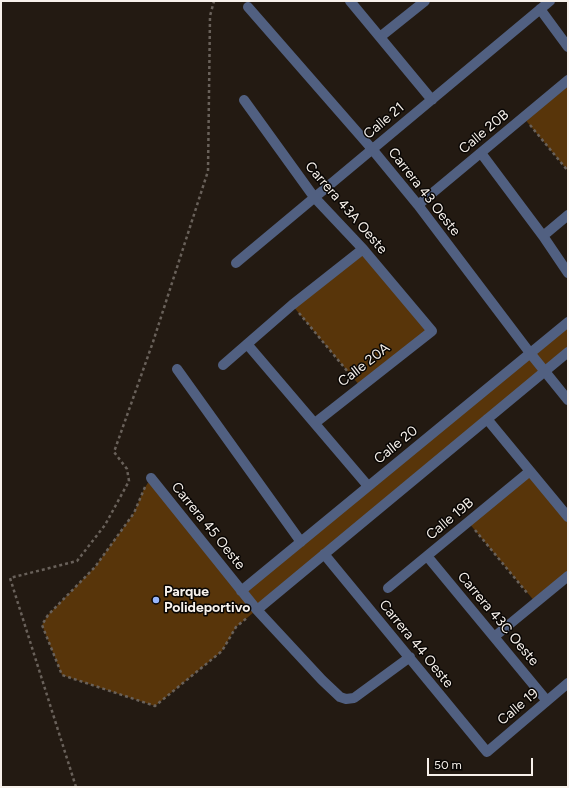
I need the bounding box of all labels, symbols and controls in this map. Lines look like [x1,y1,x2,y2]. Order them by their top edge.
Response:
street label: Calle 21 [360,99,408,143]
street label: Calle 20B [456,106,512,158]
street label: Carrera 43 Oeste [384,145,464,239]
street label: Carrera 43A Oeste [301,158,391,258]
street label: Calle 20A [335,340,393,390]
street label: Calle 20 [371,422,421,468]
street label: Carrera 45 Oeste [168,479,248,573]
street label: Calle 19B [423,494,477,544]
street label: Carrera 43C Oeste [454,569,542,669]
place label: Parque Polideportivo [164,584,250,616]
marker: Parque Polideportivo [151,595,161,605]
street label: Carrera 44 Oeste [375,597,457,691]
street label: Calle 19 [494,685,542,729]
scale bar [429,750,535,776]
text: 50 m [434,758,462,772]

